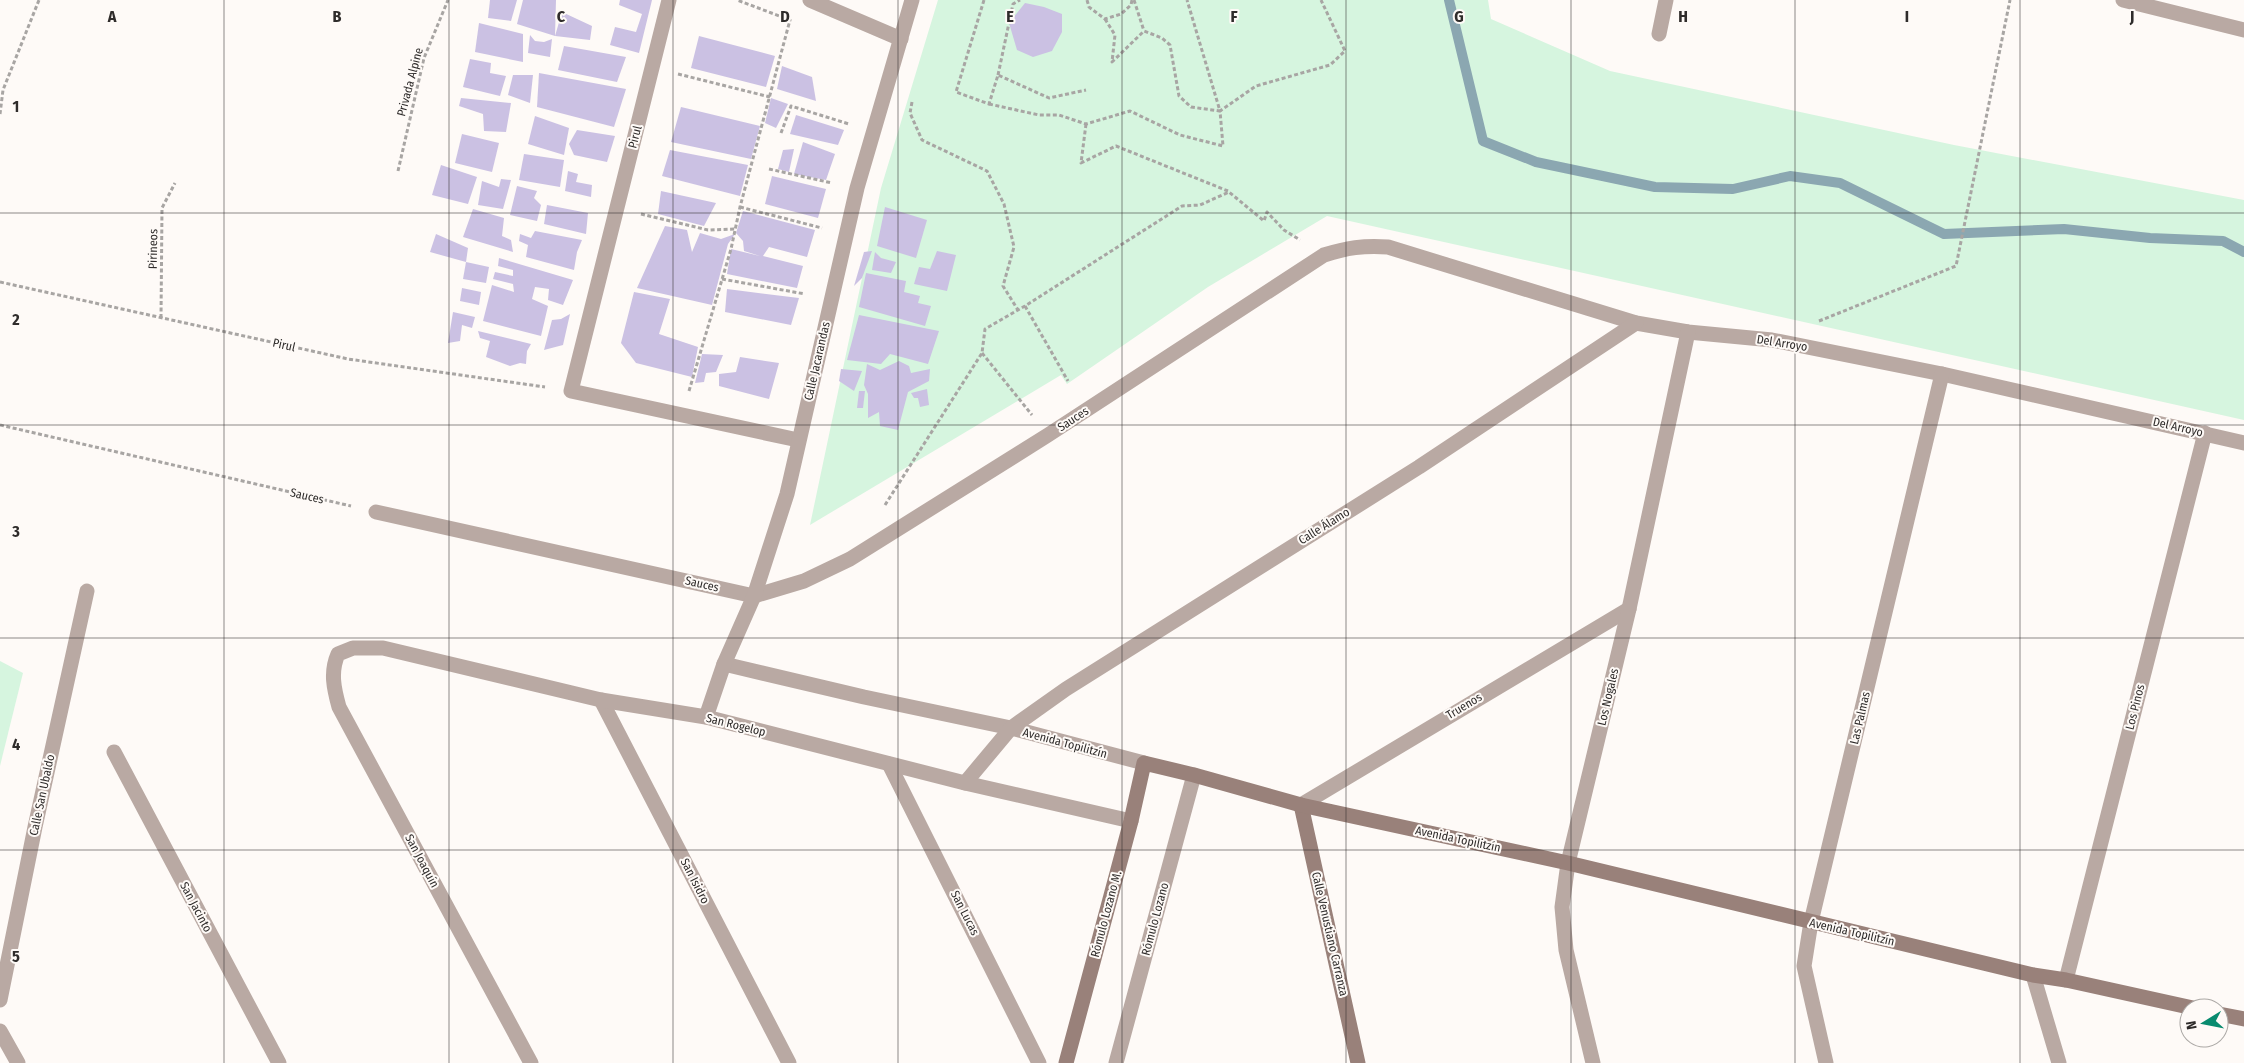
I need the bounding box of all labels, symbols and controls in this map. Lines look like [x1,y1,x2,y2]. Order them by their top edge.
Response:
text: A [107,7,117,26]
text: B [333,7,342,26]
text: C [557,7,566,26]
text: D [780,7,790,26]
text: E [1006,7,1014,26]
text: F [1230,7,1238,26]
text: G [1454,7,1464,26]
text: H [1678,7,1688,26]
text: I [1905,7,1909,26]
text: J [2129,7,2134,26]
street label: Privada Alpine [394,46,426,118]
text: 1 [13,97,19,116]
street label: Pirul [625,124,645,150]
street label: Pirineos [146,229,160,269]
text: 2 [11,310,20,329]
street label: Calle Jacarandas [801,320,833,402]
street label: Del Arroyo [1756,332,1808,354]
street label: Pirul [271,336,297,354]
street label: Sauces [1055,404,1091,434]
street label: Del Arroyo [2152,414,2204,440]
street label: Sauces [289,485,325,507]
street label: Calle Álamo [1295,504,1352,547]
text: 3 [11,522,20,541]
street label: Sauces [684,573,720,595]
street label: Los Nogales [1595,667,1621,727]
street label: Los Pinos [2123,683,2147,731]
street label: Truenos [1444,690,1484,722]
street label: Las Palmas [1847,690,1873,746]
street label: San Rogelop [705,711,767,739]
street label: Avenida Topilitzín [1021,725,1109,761]
text: 4 [12,735,20,754]
street label: Calle San Ubaldo [27,753,57,837]
street label: Avenida Topilitzín [1414,823,1502,855]
street label: San Joaquín [402,832,442,890]
street label: San Isidro [678,856,712,906]
street label: Rómulo Lozano M. [1088,869,1124,959]
street label: Calle Venustiano Carranza [1309,871,1351,998]
street label: San Jacinto [177,880,215,934]
street label: Rómulo Lozano [1139,881,1171,957]
street label: San Lucas [948,888,982,938]
street label: Avenida Topilitzín [1808,915,1896,949]
text: 5 [12,947,20,966]
north arrow [2179,998,2229,1048]
text: N [2183,1020,2201,1031]

